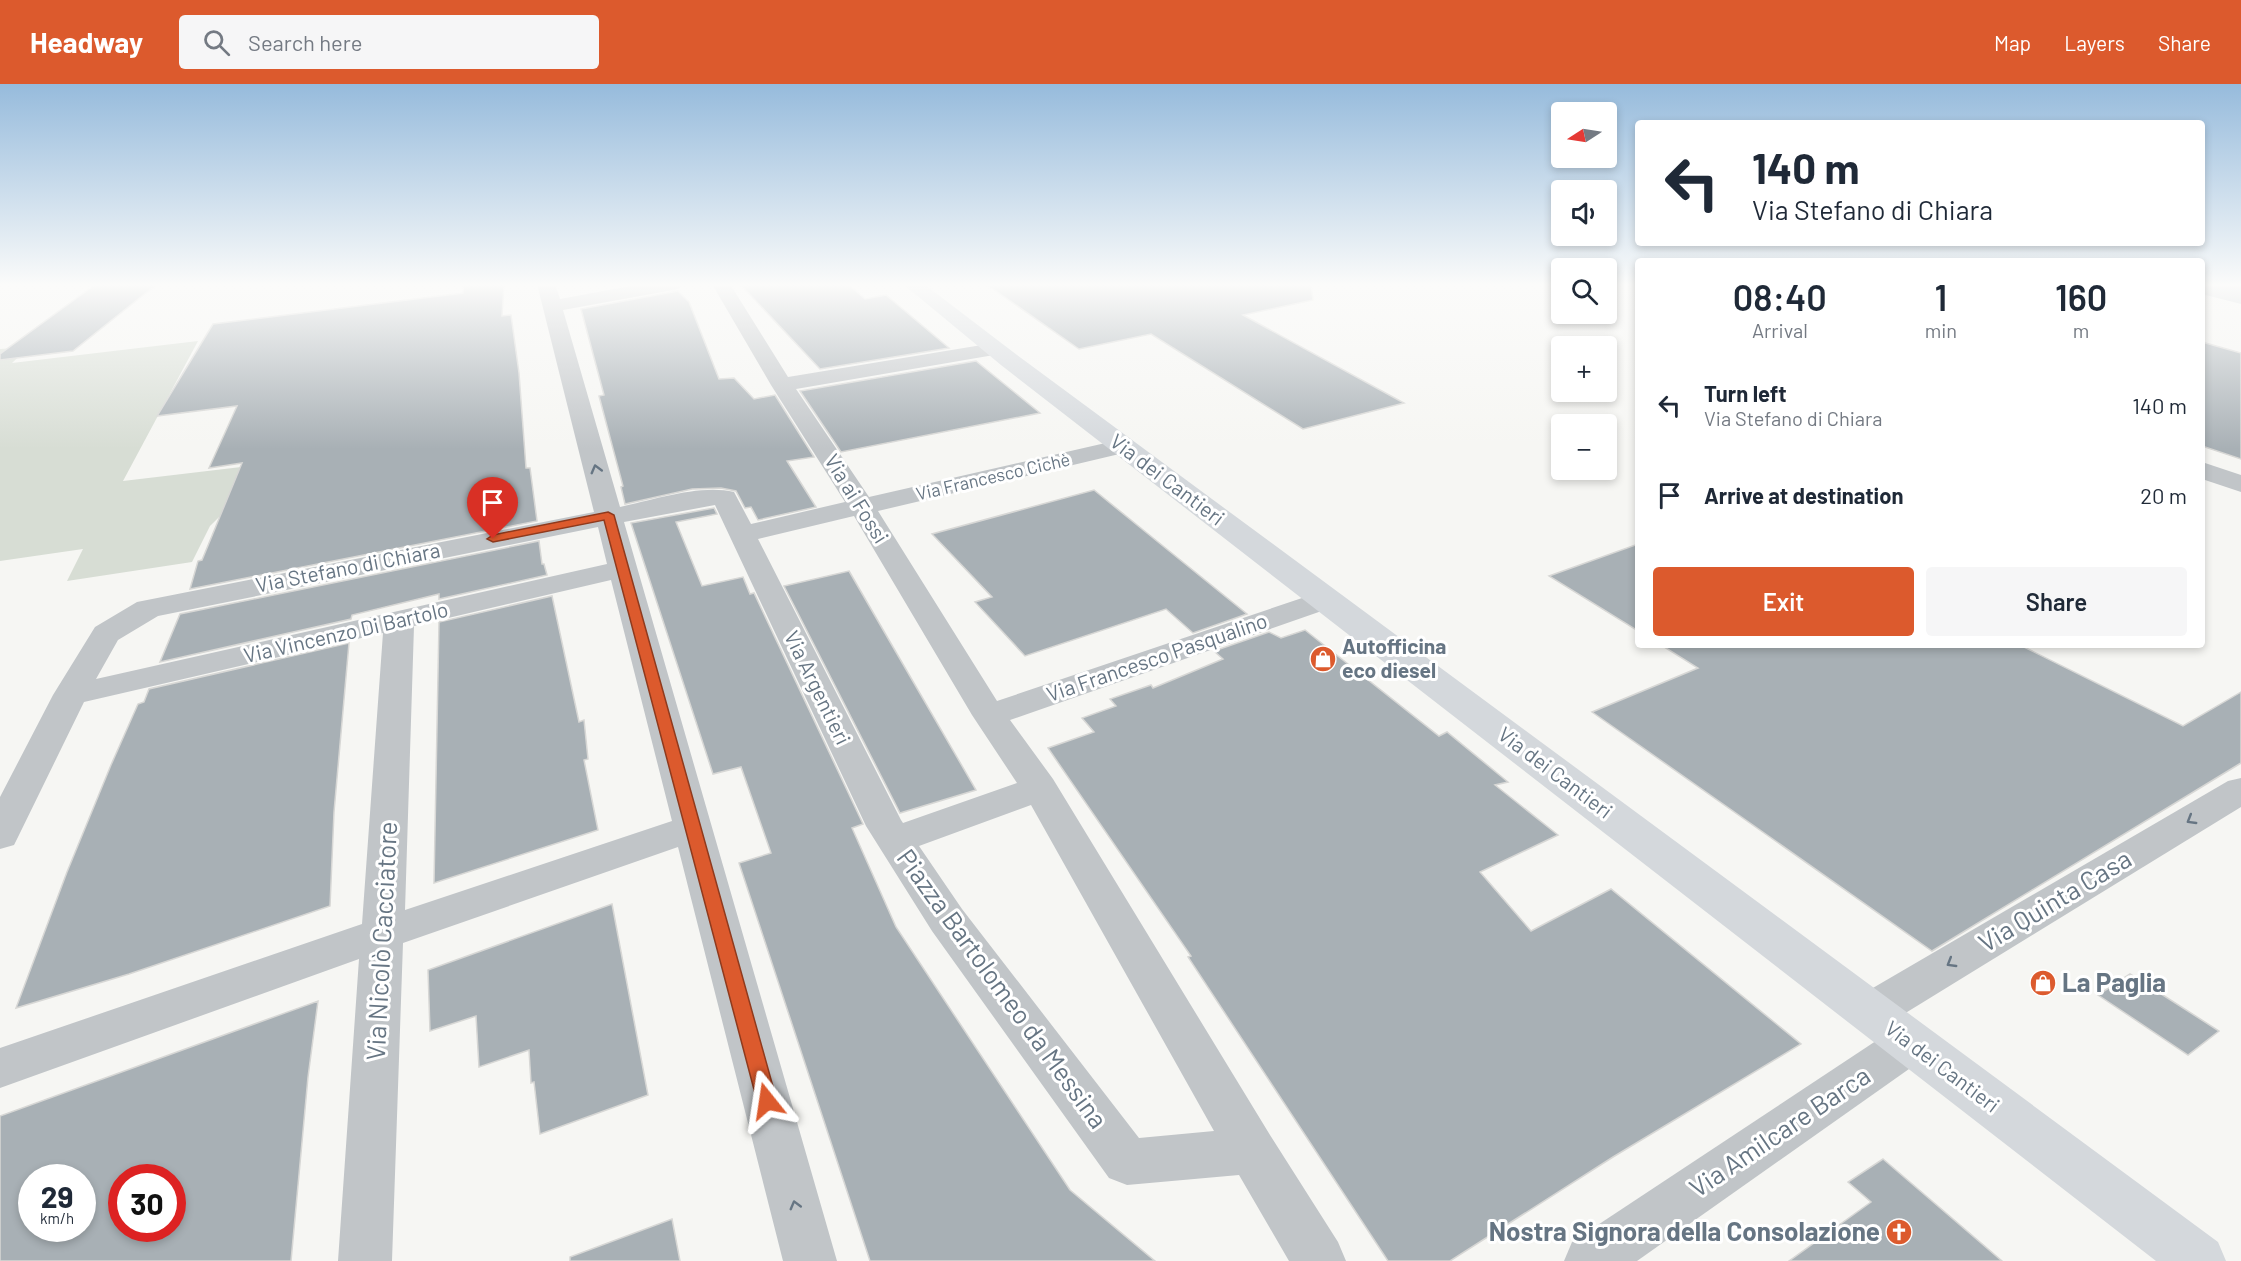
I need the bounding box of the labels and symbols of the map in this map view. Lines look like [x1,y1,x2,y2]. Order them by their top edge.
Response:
north arrow [1551,102,1617,168]
street label: Via dei Cantieri [1106,428,1230,530]
street label: Via Francesco Cichè [914,448,1072,504]
street label: Via ai Fossi [820,449,895,548]
one-way arrow [590,464,603,474]
pin [467,477,518,539]
street label: Via Stefano di Chiara [253,536,442,597]
street label: Via Vincenzo Di Bartolo [241,596,450,667]
street label: Via Francesco Pasqualino [1043,607,1270,706]
street label: Via Argentieri [780,626,857,748]
place label: Autofficina eco diesel [1342,633,1446,682]
shop icon: Autofficina eco diesel [1308,644,1338,674]
street label: Via dei Cantieri [1494,721,1618,823]
one-way arrow [2187,812,2197,824]
street label: Via Nicolò Cacciatore [359,821,402,1061]
street label: Piazza Bartolomeo da Messina [891,842,1115,1134]
street label: Via Quinta Casa [1972,842,2136,957]
one-way arrow [1947,956,1957,967]
place label: La Paglia [2062,966,2166,997]
shop icon: La Paglia [2028,968,2058,998]
street label: Via dei Cantieri [1881,1015,2005,1117]
street label: Via Amilcare Barca [1683,1059,1875,1203]
position arrow [735,1069,799,1133]
speed limit sign: 30 [108,1164,186,1242]
one-way arrow [790,1200,802,1210]
place label: Nostra Signora della Consolazione [1489,1215,1880,1246]
church icon: Nostra Signora della Consolazione [1884,1217,1914,1247]

